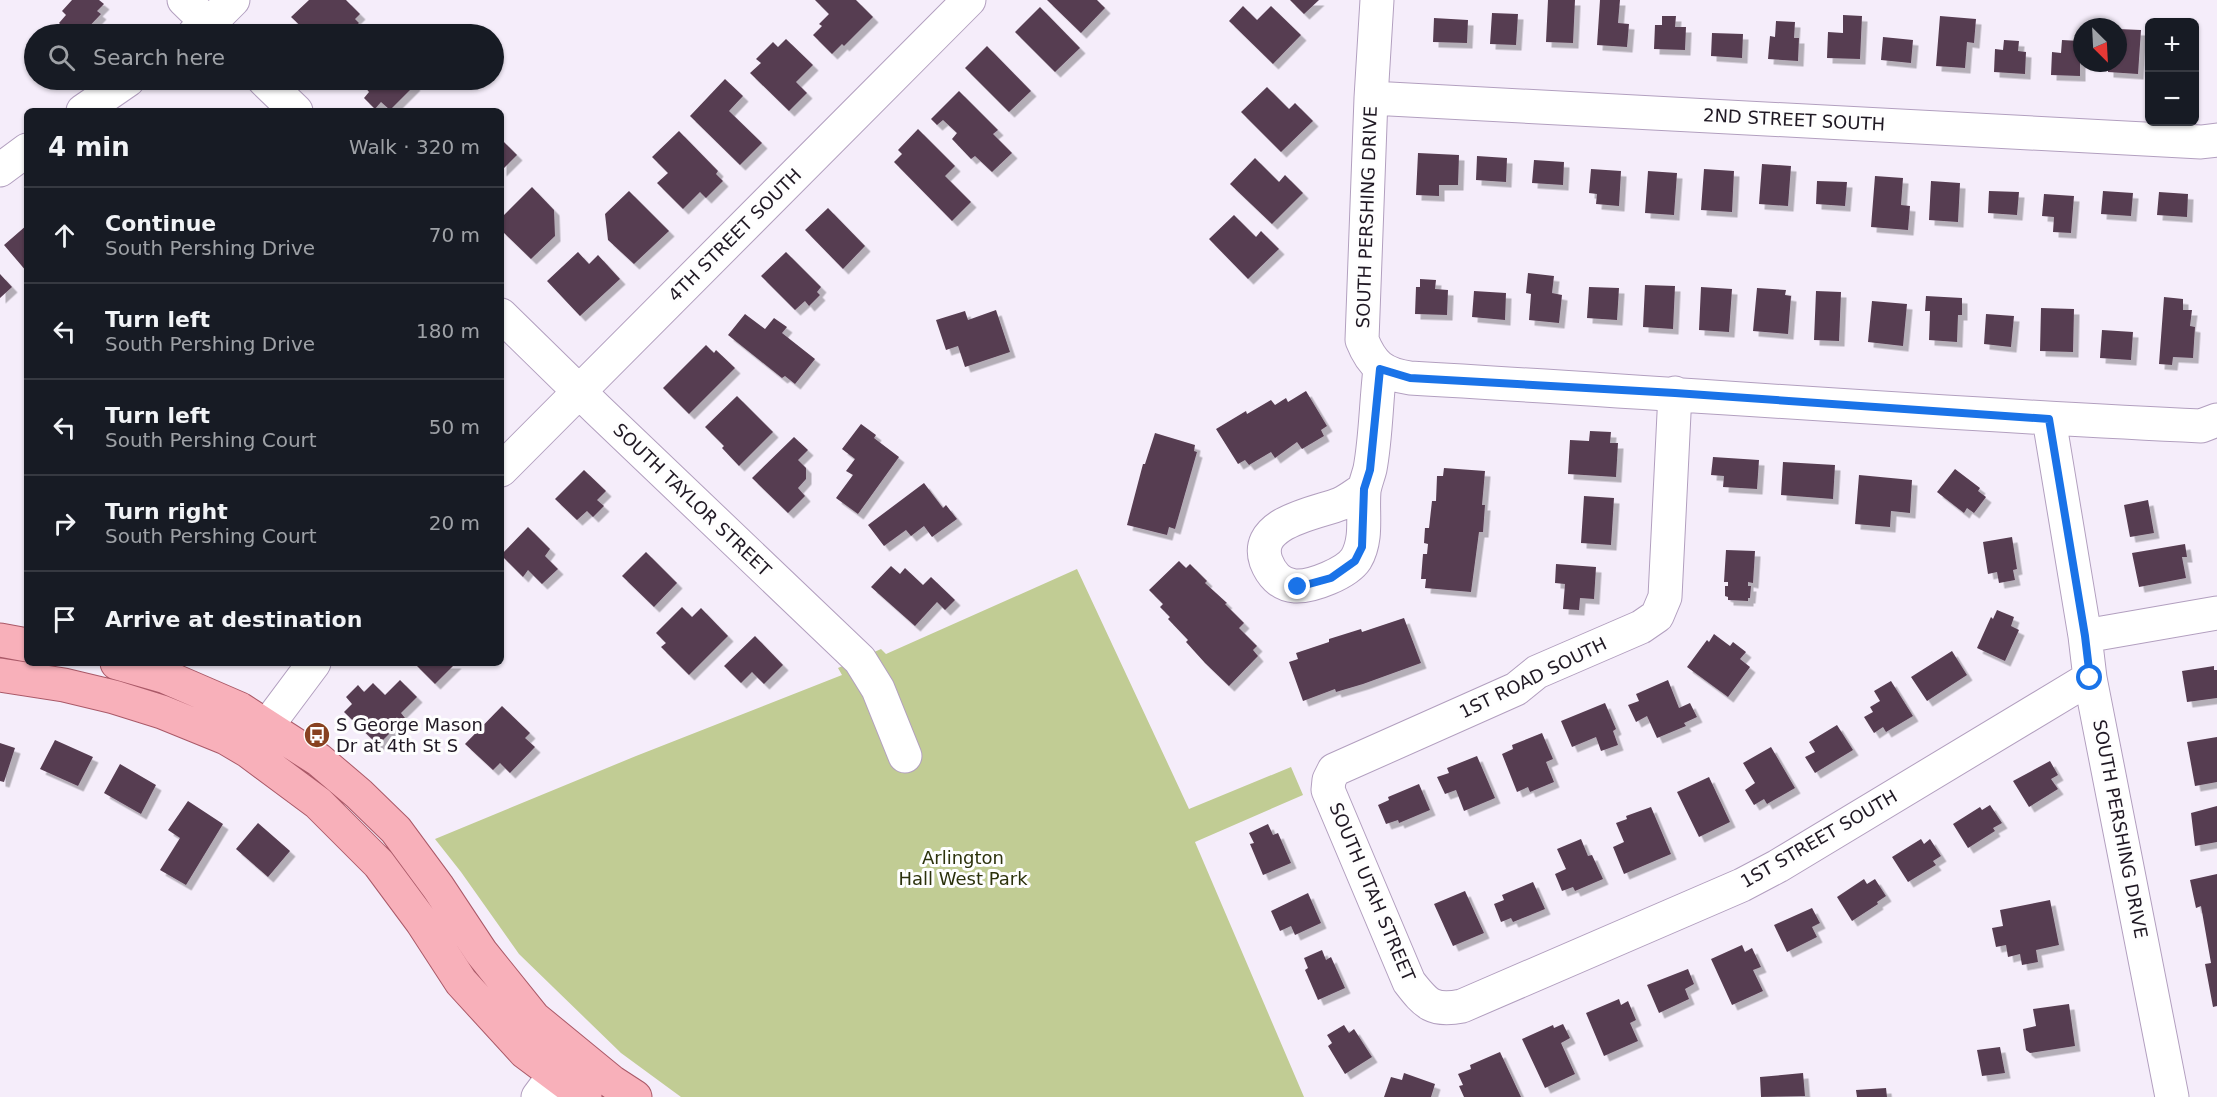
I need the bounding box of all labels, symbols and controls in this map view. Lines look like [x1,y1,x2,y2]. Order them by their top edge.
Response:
north arrow [2073,18,2127,72]
map controls [2145,18,2199,126]
button: + [2145,18,2199,72]
search box [24,24,504,90]
icon: search [45,41,78,74]
text: Search here [93,45,225,70]
button: − [2145,72,2199,126]
street label: 2ND STREET SOUTH [1702,104,1886,135]
street label: SOUTH PERSHING DRIVE [1352,105,1381,329]
text: 4 min [48,132,130,162]
text: Walk · 320 m [349,135,480,159]
street label: 4TH STREET SOUTH [664,164,806,306]
text: Continue [105,211,216,236]
icon: ahead [48,219,81,252]
text: 70 m [429,223,480,247]
text: South Pershing Drive [105,236,315,260]
text: Turn left [105,307,210,332]
icon: left [48,315,81,348]
text: 180 m [416,319,480,343]
text: South Pershing Drive [105,332,315,356]
text: Turn left [105,403,210,428]
icon: left [48,411,81,444]
text: 50 m [429,415,480,439]
street label: SOUTH TAYLOR STREET [609,419,776,581]
text: South Pershing Court [105,428,317,452]
text: Turn right [105,499,228,524]
icon: right [48,507,81,540]
text: 20 m [429,511,480,535]
text: South Pershing Court [105,524,317,548]
route end [1284,573,1310,599]
icon: arrive [48,603,81,636]
text: Arrive at destination [105,607,362,632]
street label: 1ST ROAD SOUTH [1456,633,1610,722]
route start [2076,664,2102,690]
place label: S George Mason Dr at 4th St S [336,714,483,756]
street label: SOUTH PERSHING DRIVE [2089,718,2152,940]
bus stop icon: S George Mason Dr at 4th St S [302,720,332,750]
street label: 1ST STREET SOUTH [1737,785,1901,892]
street label: SOUTH UTAH STREET [1325,799,1420,985]
park label: Arlington Hall West Park [898,847,1028,889]

